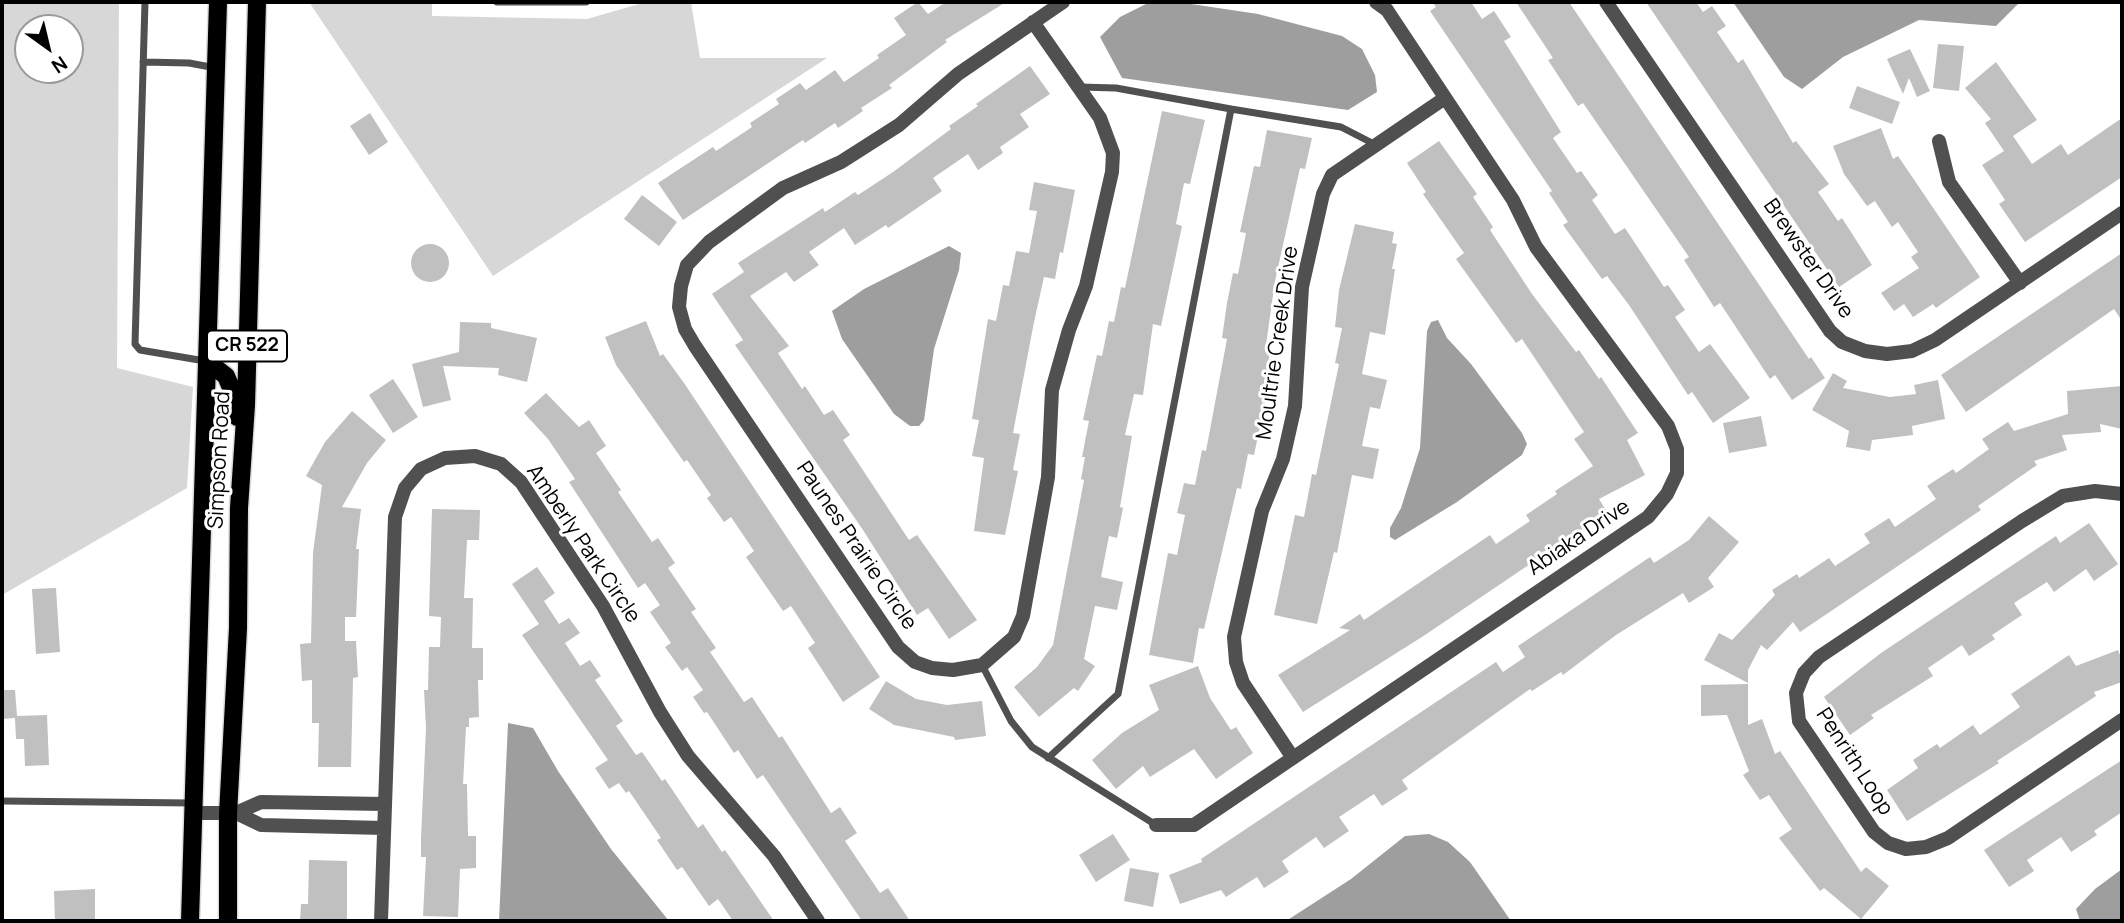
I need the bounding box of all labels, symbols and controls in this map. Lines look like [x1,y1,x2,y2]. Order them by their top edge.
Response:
north arrow [14,14,84,84]
text: N [47,50,73,79]
street label: Brewster Drive [1758,194,1858,324]
street label: Moultrie Creek Drive [1252,244,1304,442]
road number: CR 522 [207,330,287,362]
street label: Simpson Road [204,390,236,530]
street label: Paunes Prairie Circle [790,457,922,635]
street label: Amberly Park Circle [521,460,645,628]
street label: Abiaka Drive [1523,495,1635,581]
street label: Penrith Loop [1810,704,1898,820]

